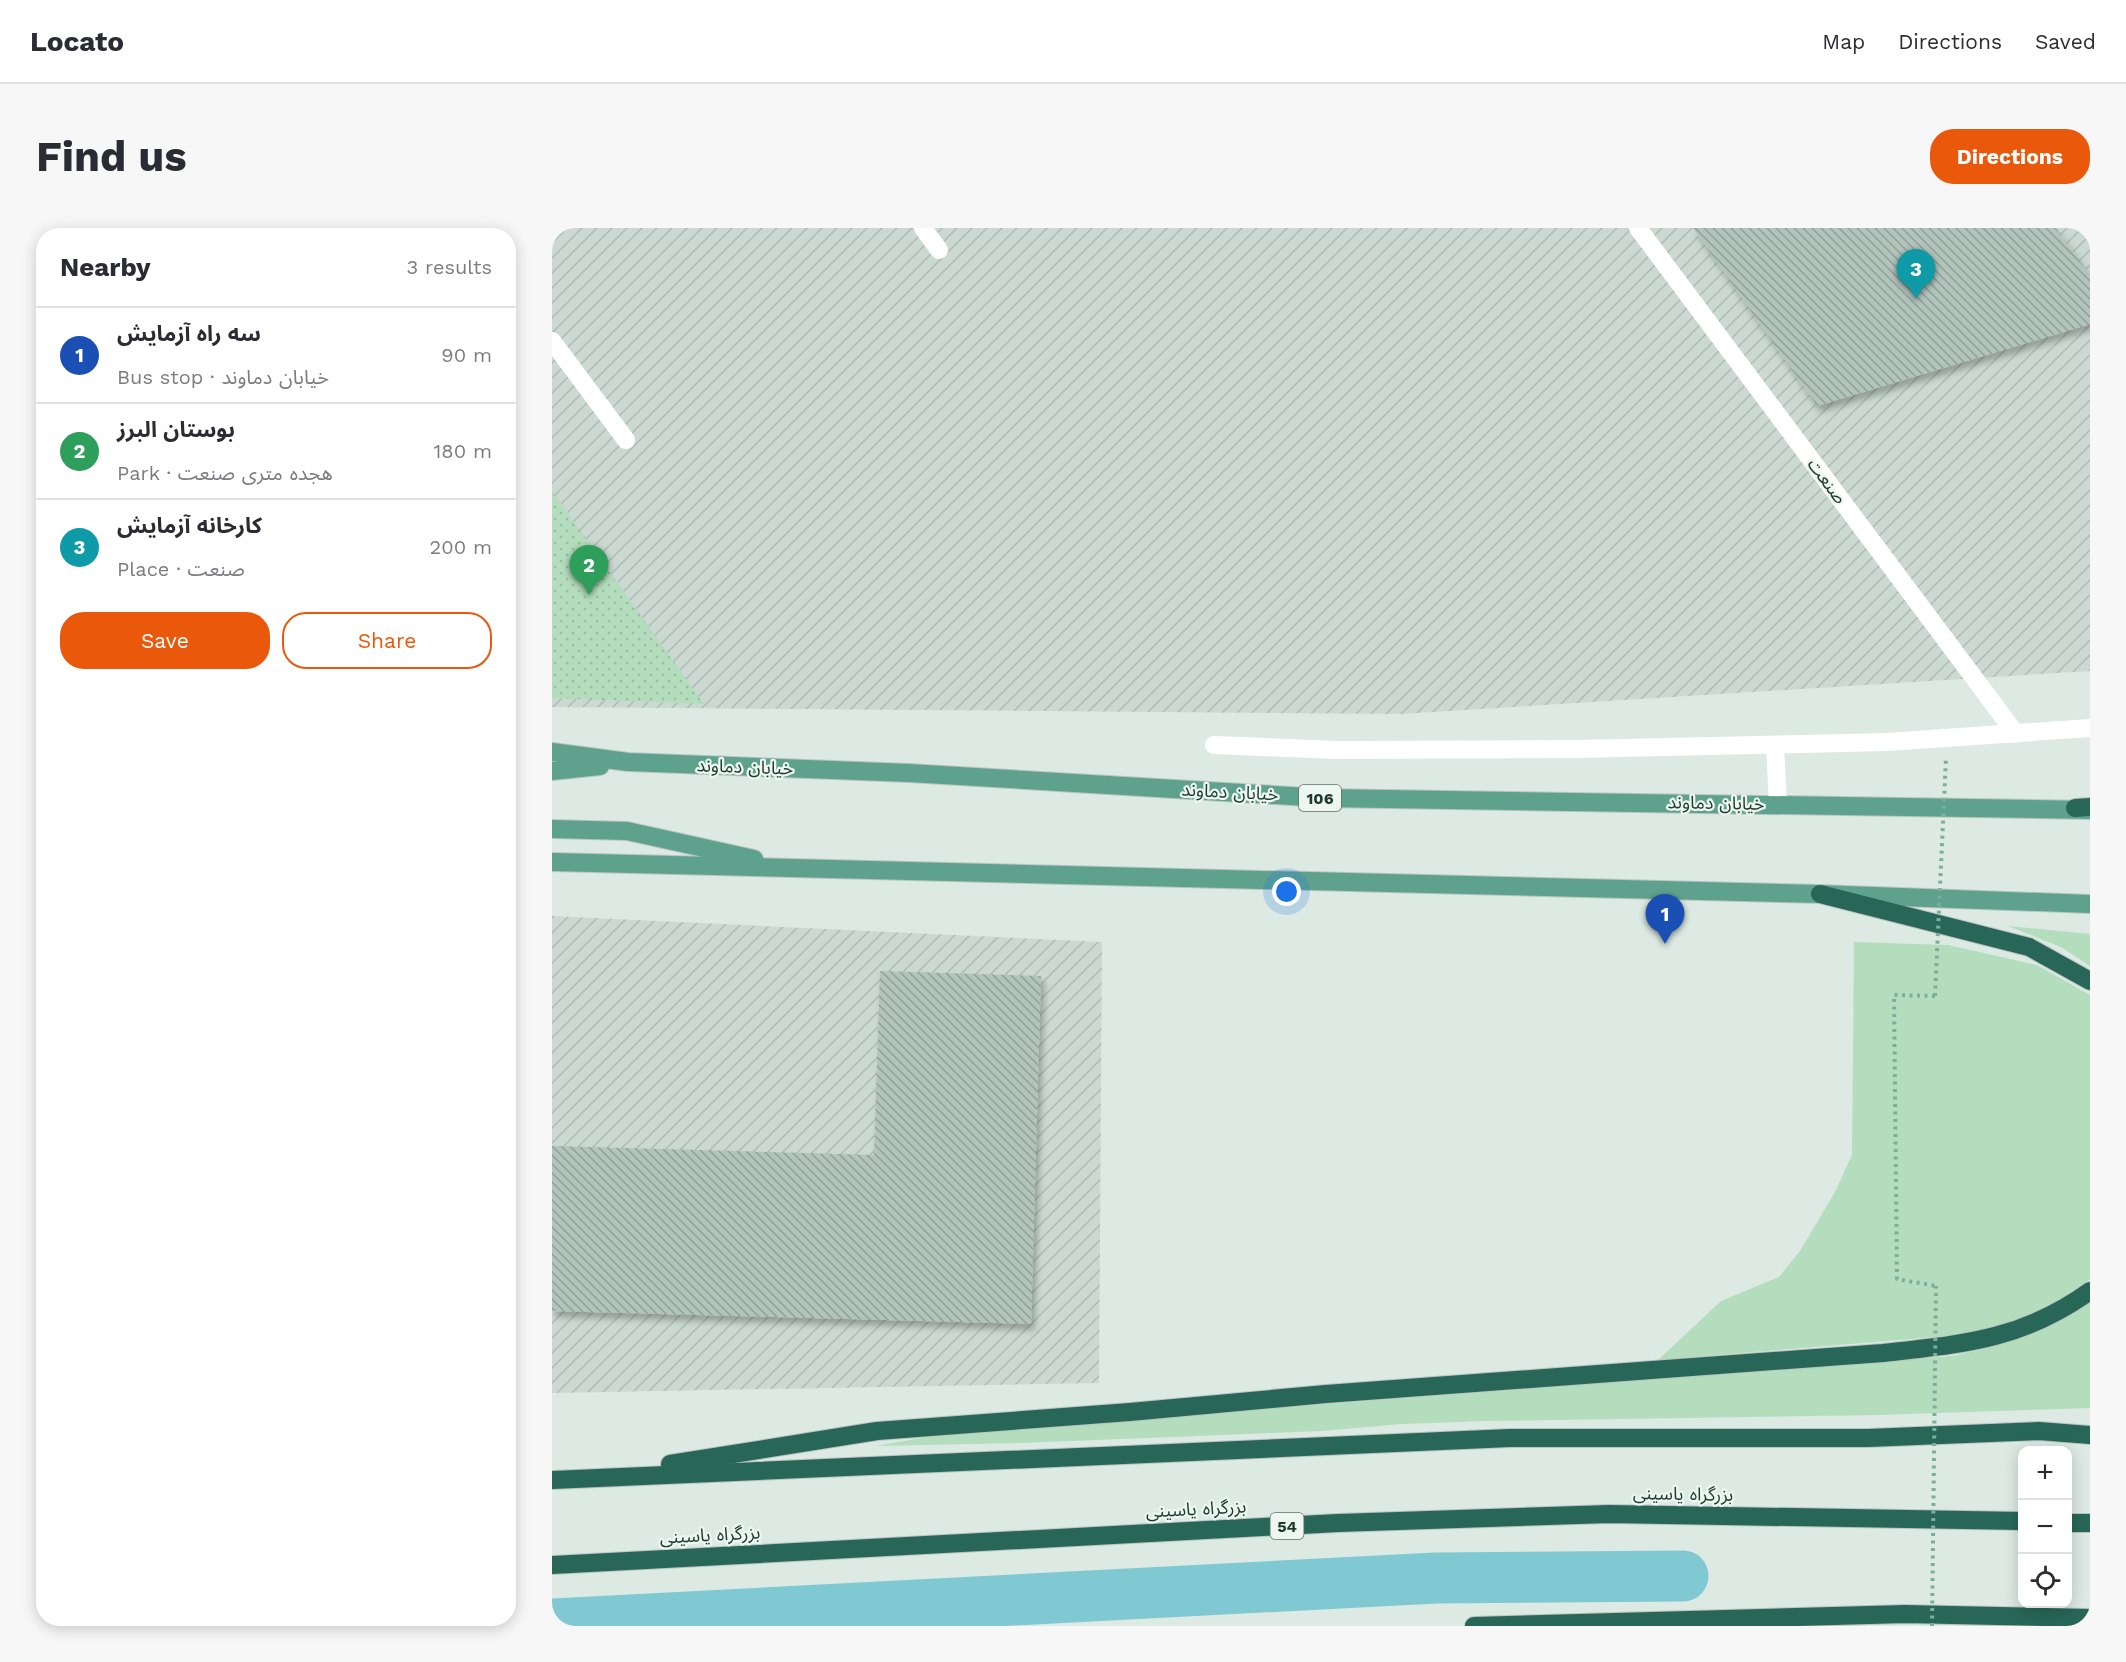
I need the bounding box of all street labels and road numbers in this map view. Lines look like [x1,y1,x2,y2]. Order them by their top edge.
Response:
street label: صنعت [1804,454,1851,508]
street label: خیابان دماوند [696,754,794,780]
street label: خیابان دماوند [1181,778,1279,806]
road number: 106 [1299,785,1341,811]
street label: خیابان دماوند [1667,791,1765,815]
street label: بزرگراه یاسینی [1633,1482,1733,1506]
street label: بزرگراه یاسینی [1145,1495,1247,1523]
road number: 54 [1270,1513,1304,1539]
street label: بزرگراه یاسینی [659,1521,761,1549]

